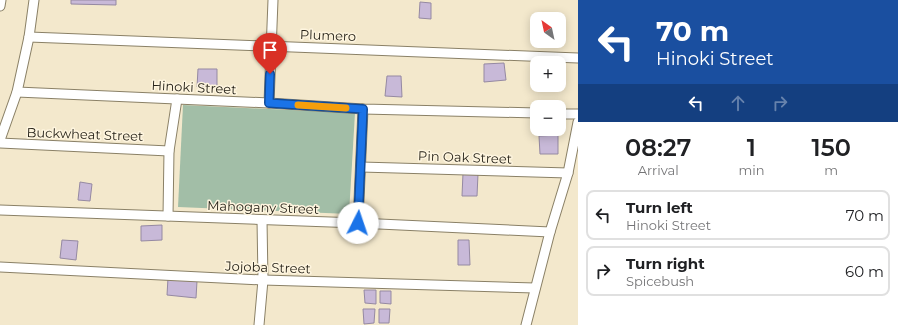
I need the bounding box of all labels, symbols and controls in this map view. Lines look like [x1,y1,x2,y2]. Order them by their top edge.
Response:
north arrow [530,12,566,48]
map controls [530,12,566,136]
text: 70 m [656,14,729,48]
icon: left [590,16,642,68]
street label: Plumero [300,26,356,44]
pin [253,33,287,74]
icon: arrive [259,39,281,61]
text: Hinoki Street [656,48,774,70]
button: + [530,56,566,92]
street label: Hinoki Street [151,77,237,97]
icon: left [685,92,707,114]
icon: ahead [727,92,749,114]
icon: right [769,92,791,114]
button: − [530,100,566,136]
street label: Buckwheat Street [26,124,144,144]
text: 08:27 [625,133,691,162]
text: 1 [747,133,756,162]
text: 150 [812,133,851,162]
street label: Pin Oak Street [418,147,512,167]
text: Arrival [638,162,679,178]
text: min [738,162,764,178]
text: m [824,162,838,178]
street label: Mahogany Street [207,197,319,217]
text: Turn left [626,198,693,217]
position arrow [337,202,379,244]
icon: left [592,204,614,226]
text: 70 m [846,206,884,225]
text: Hinoki Street [626,217,711,233]
text: Turn right [626,254,705,273]
street label: Jojoba Street [224,257,311,276]
icon: right [592,260,614,282]
text: 60 m [845,262,884,281]
text: Spicebush [626,273,694,289]

